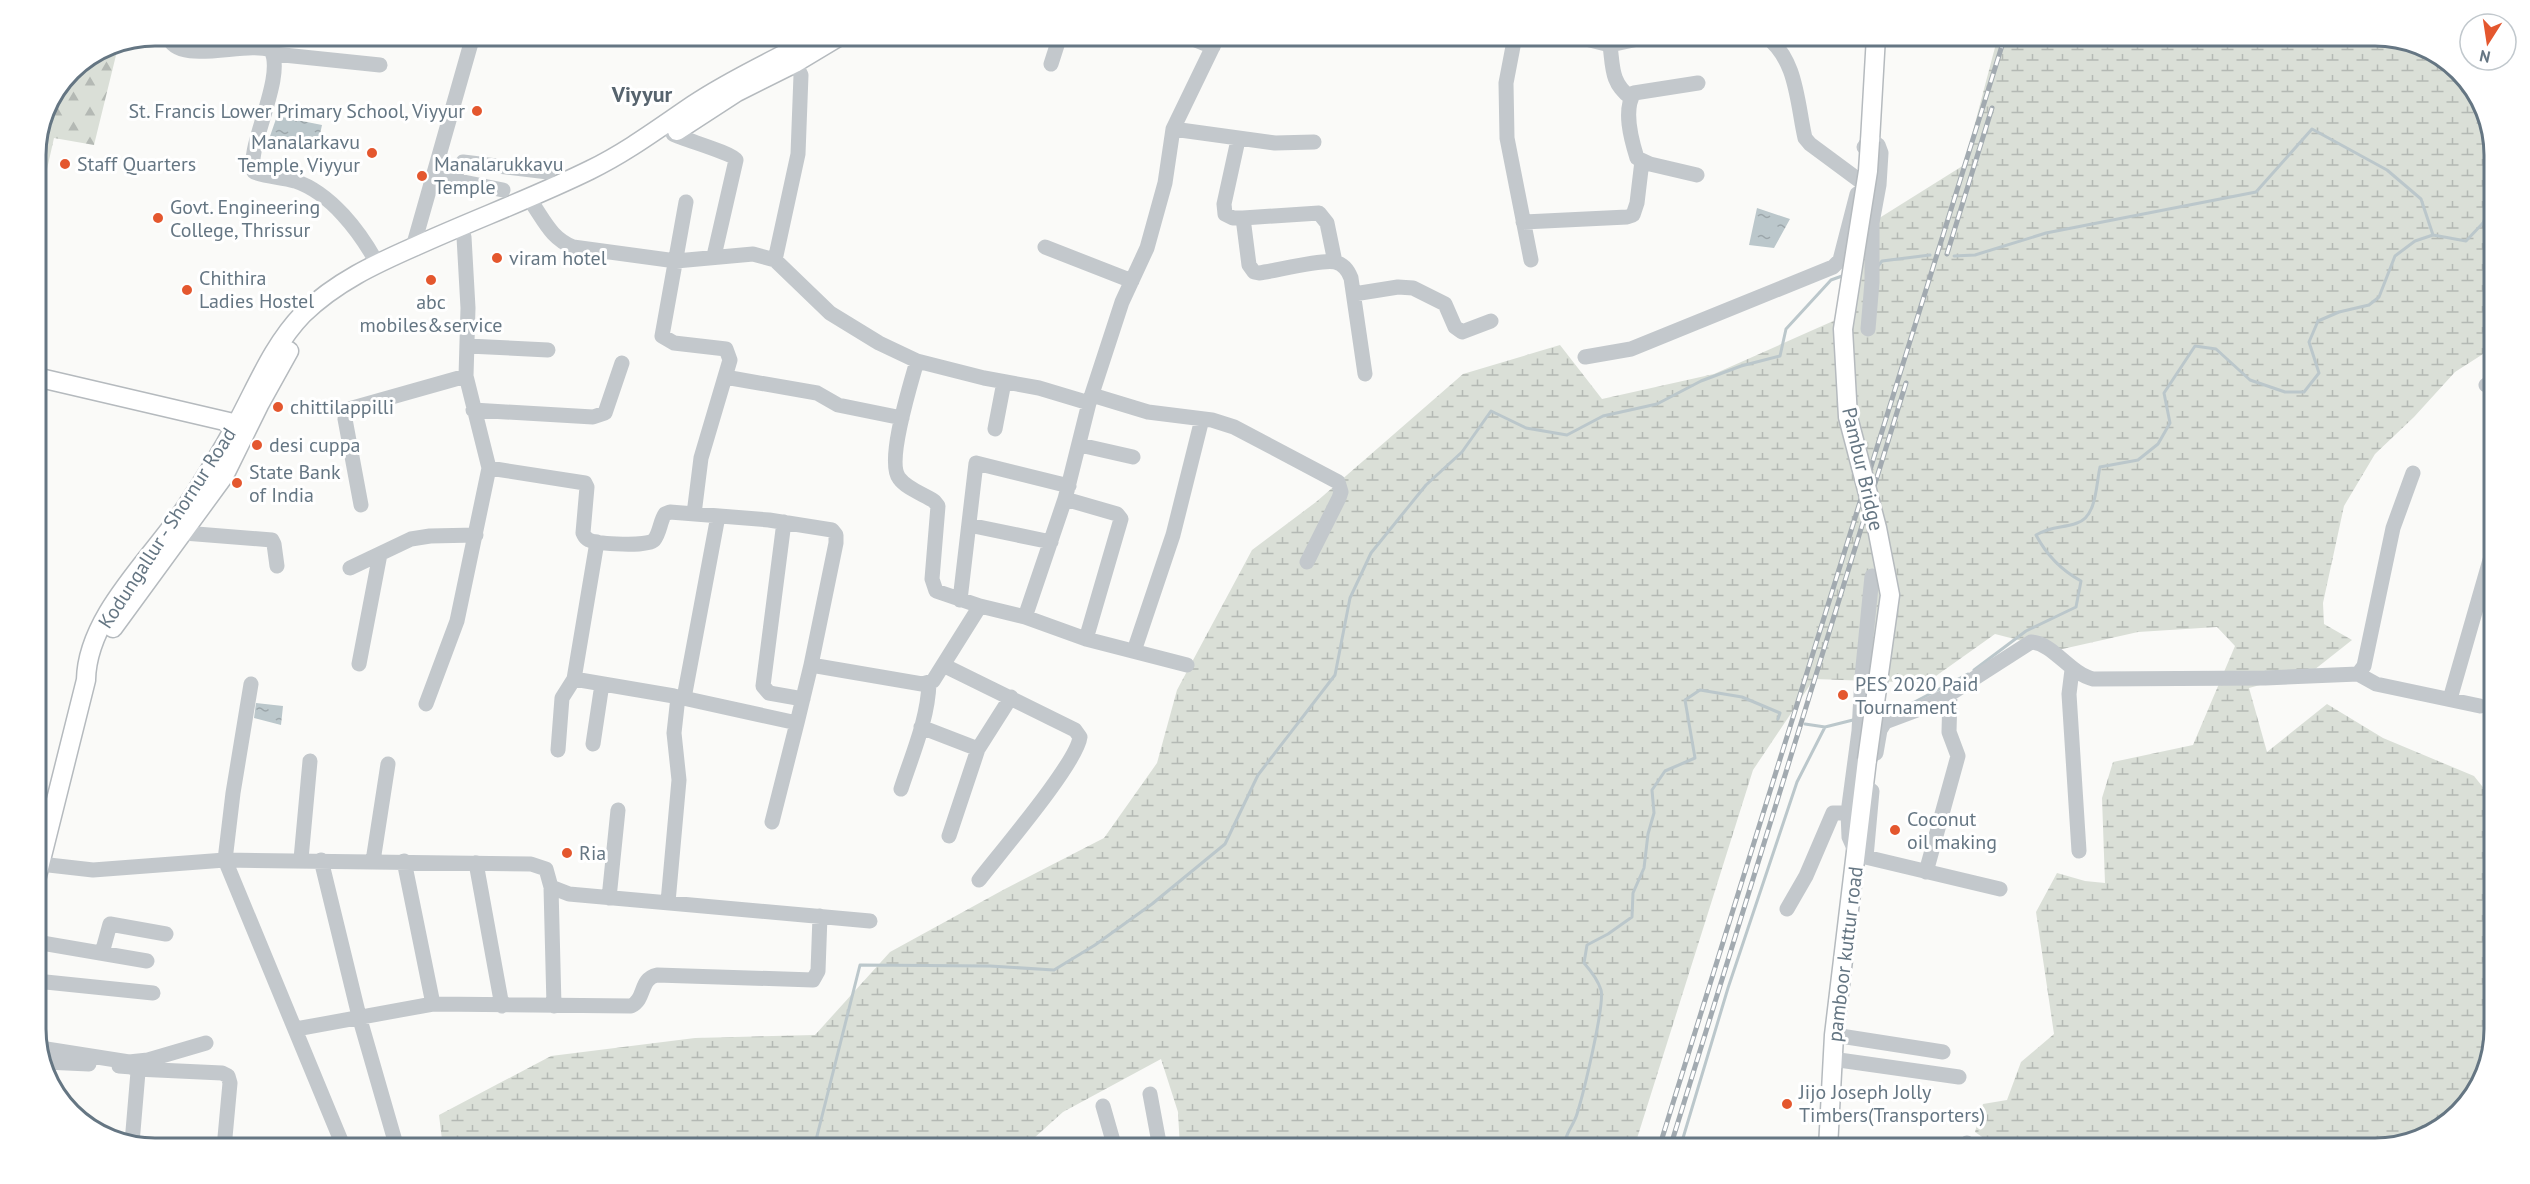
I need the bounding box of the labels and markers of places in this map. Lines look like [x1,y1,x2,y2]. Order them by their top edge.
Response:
place label: St. Francis Lower Primary School, Viyyur [128,98,465,124]
marker: St. Francis Lower Primary School, Viyyur [470,104,484,118]
place label: Manalarkavu Temple, Viyyur [237,129,360,178]
marker: Manalarkavu Temple, Viyyur [365,146,379,160]
place label: Staff Quarters [77,151,196,177]
place label: Manalarukkavu Temple [434,151,563,200]
marker: Staff Quarters [58,157,72,171]
marker: Manalarukkavu Temple [415,169,429,183]
place label: Govt. Engineering College, Thrissur [170,194,320,243]
marker: Govt. Engineering College, Thrissur [151,211,165,225]
place label: viram hotel [509,245,607,271]
marker: viram hotel [490,251,504,265]
place label: Chithira Ladies Hostel [199,265,314,314]
marker: abc mobiles&service [424,273,438,287]
marker: Chithira Ladies Hostel [180,283,194,297]
place label: abc mobiles&service [360,289,502,338]
place label: chittilappilli [290,394,394,420]
marker: chittilappilli [271,400,285,414]
place label: desi cuppa [269,432,360,458]
marker: desi cuppa [250,438,264,452]
place label: State Bank of India [249,459,341,508]
marker: State Bank of India [230,476,244,490]
place label: PES 2020 Paid Tournament [1855,671,1978,720]
marker: PES 2020 Paid Tournament [1836,688,1850,702]
place label: Coconut oil making [1907,806,1997,855]
marker: Coconut oil making [1888,823,1902,837]
place label: Ria [579,840,606,866]
marker: Ria [560,846,574,860]
place label: Jijo Joseph Jolly Timbers(Transporters) [1798,1079,1985,1128]
marker: Jijo Joseph Jolly Timbers(Transporters) [1780,1097,1794,1111]

